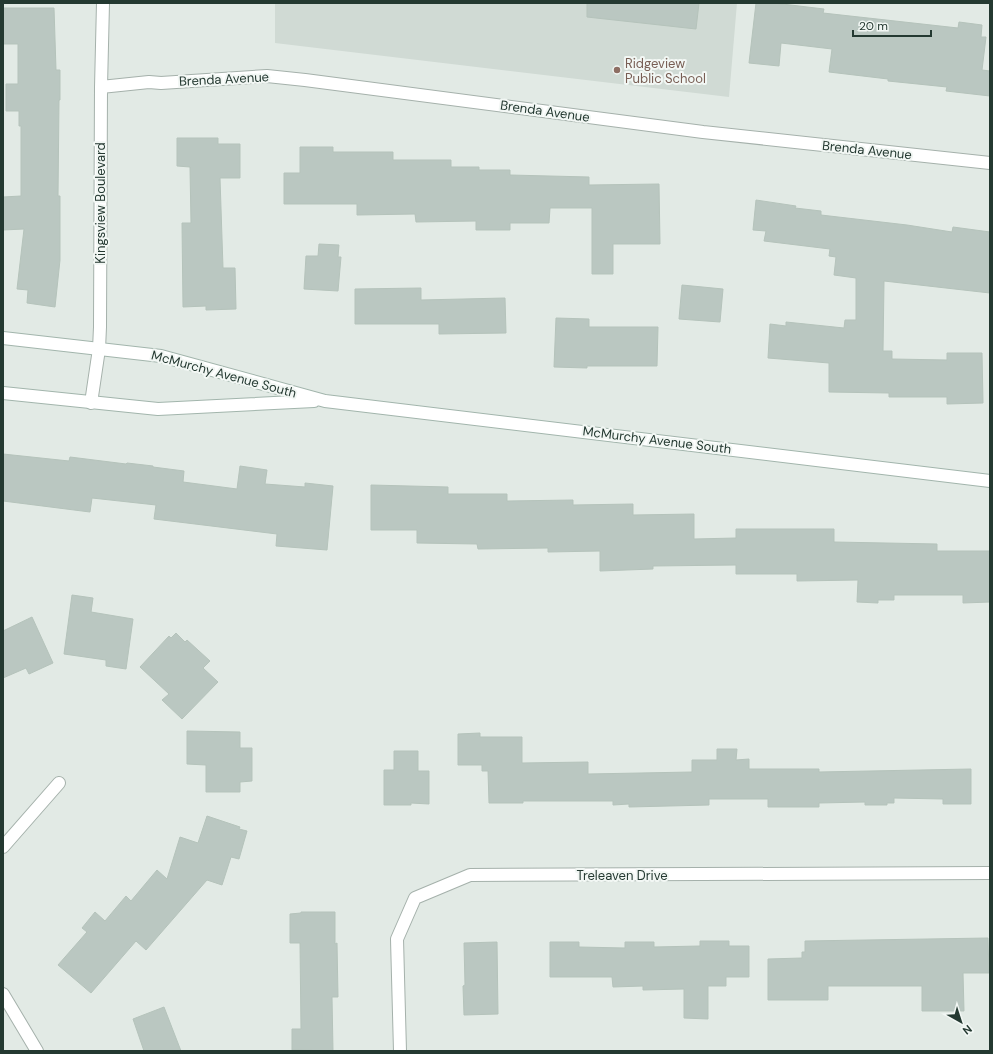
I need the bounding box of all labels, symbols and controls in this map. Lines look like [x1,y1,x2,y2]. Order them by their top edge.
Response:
scale bar [853,12,931,38]
text: 20 m [859,18,888,34]
place label: Ridgeview Public School [625,55,706,87]
marker: Ridgeview Public School [612,65,622,75]
street label: Brenda Avenue [179,68,269,90]
street label: Brenda Avenue [499,96,591,126]
street label: Brenda Avenue [821,137,913,163]
street label: Kingsview Boulevard [92,142,109,264]
street label: McMurchy Avenue South [150,346,298,402]
street label: McMurchy Avenue South [582,422,732,458]
street label: Treleaven Drive [576,867,668,884]
north arrow [941,1002,981,1042]
text: N [960,1022,975,1038]

